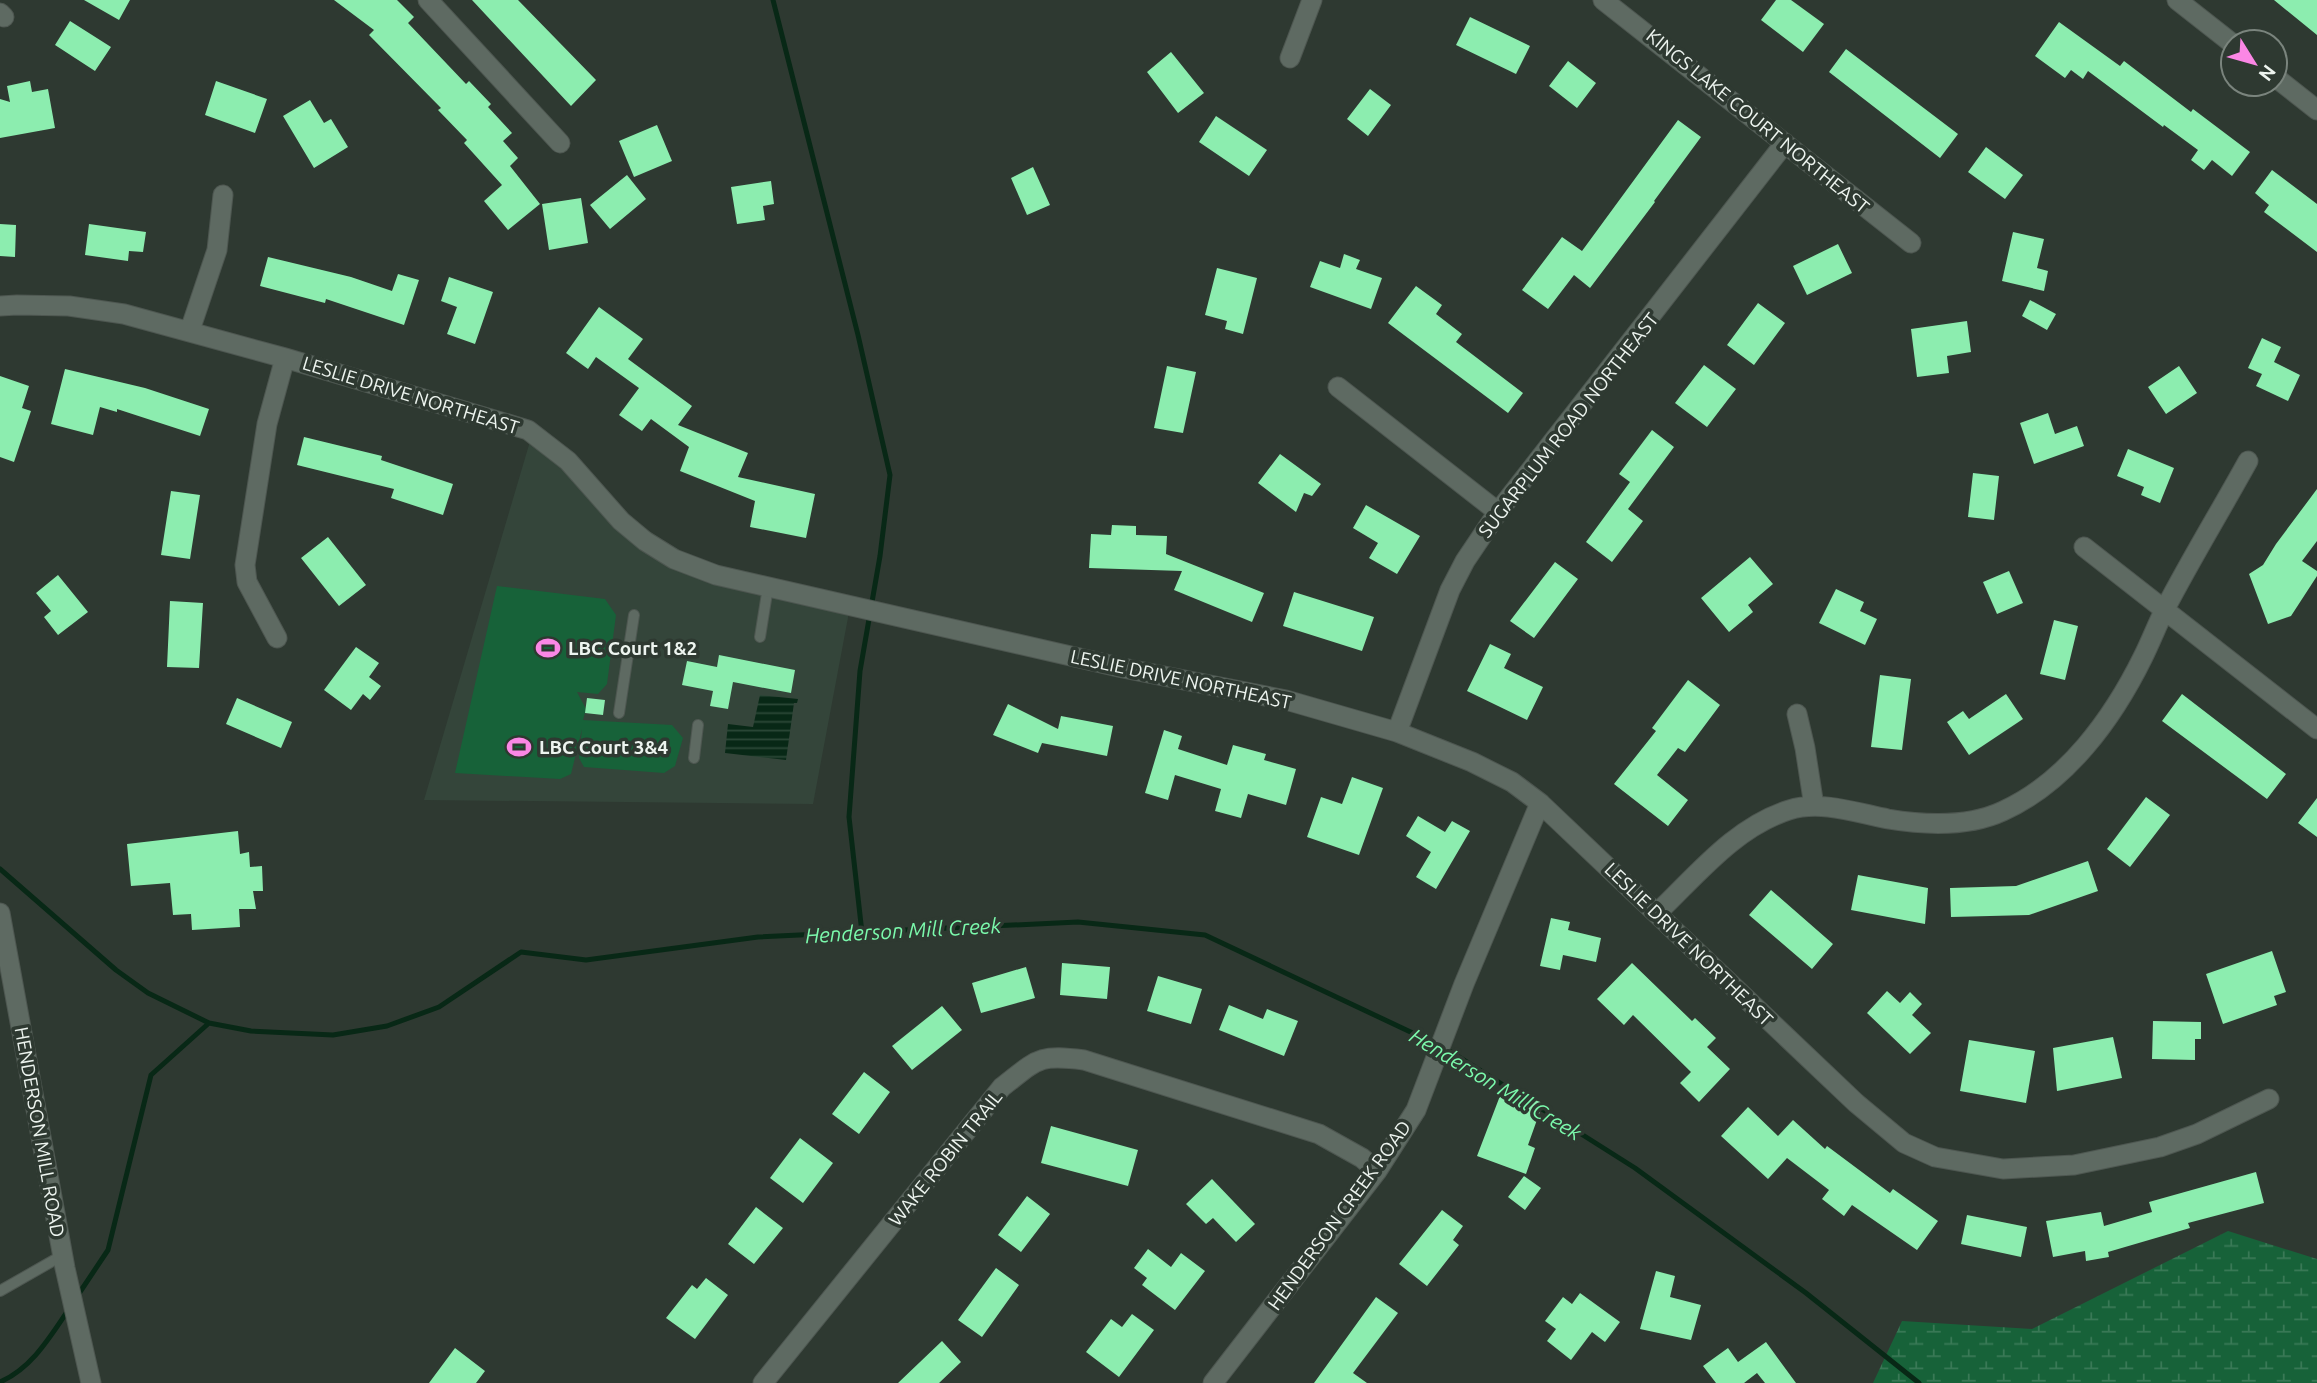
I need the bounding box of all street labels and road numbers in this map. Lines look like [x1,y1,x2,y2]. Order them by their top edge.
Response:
street label: KINGS LAKE COURT NORTHEAST [1642,24,1874,218]
street label: SUGARPLUM ROAD NORTHEAST [1473,308,1663,542]
street label: LESLIE DRIVE NORTHEAST [300,352,522,439]
street label: LESLIE DRIVE NORTHEAST [1069,645,1294,713]
street label: LESLIE DRIVE NORTHEAST [1600,858,1778,1030]
street label: HENDERSON MILL ROAD [11,1025,69,1239]
street label: WAKE ROBIN TRAIL [884,1086,1006,1230]
street label: HENDERSON CREEK ROAD [1263,1116,1415,1314]

